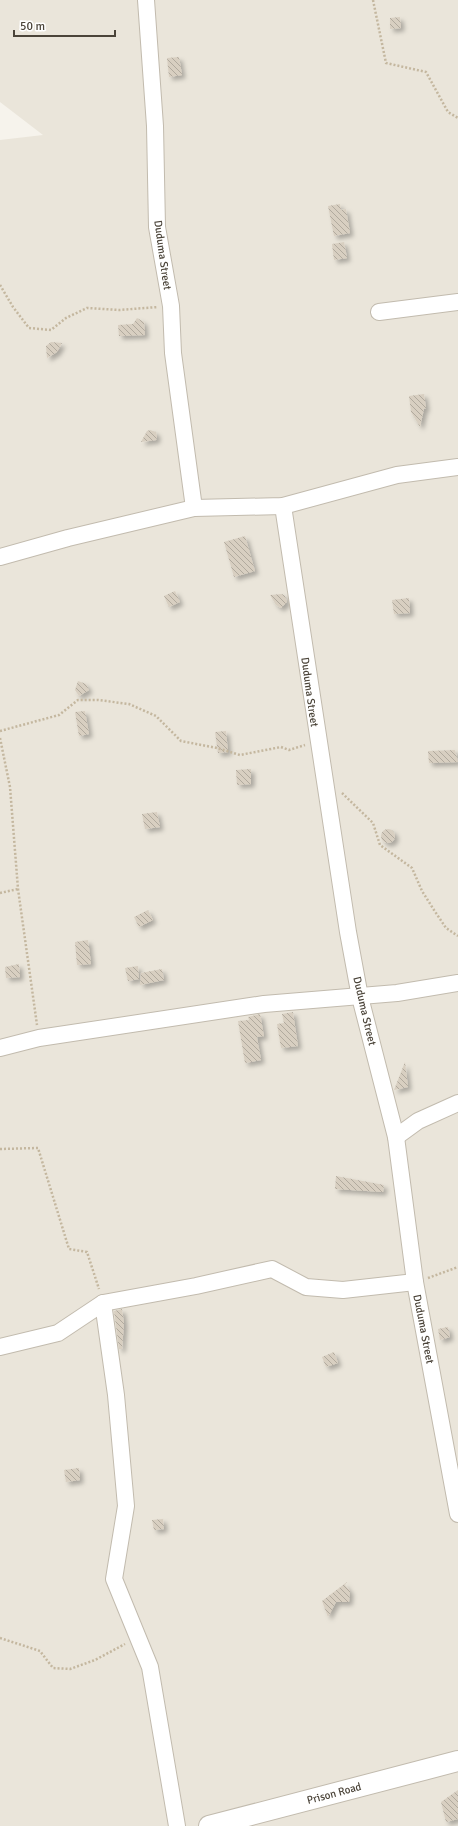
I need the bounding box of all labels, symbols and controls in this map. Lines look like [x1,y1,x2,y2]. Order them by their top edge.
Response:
scale bar [14,12,115,38]
text: 50 m [20,19,45,34]
street label: Duduma Street [151,219,174,291]
street label: Duduma Street [298,656,321,728]
street label: Duduma Street [350,975,379,1047]
street label: Duduma Street [410,1293,437,1365]
street label: Prison Road [305,1780,363,1807]

